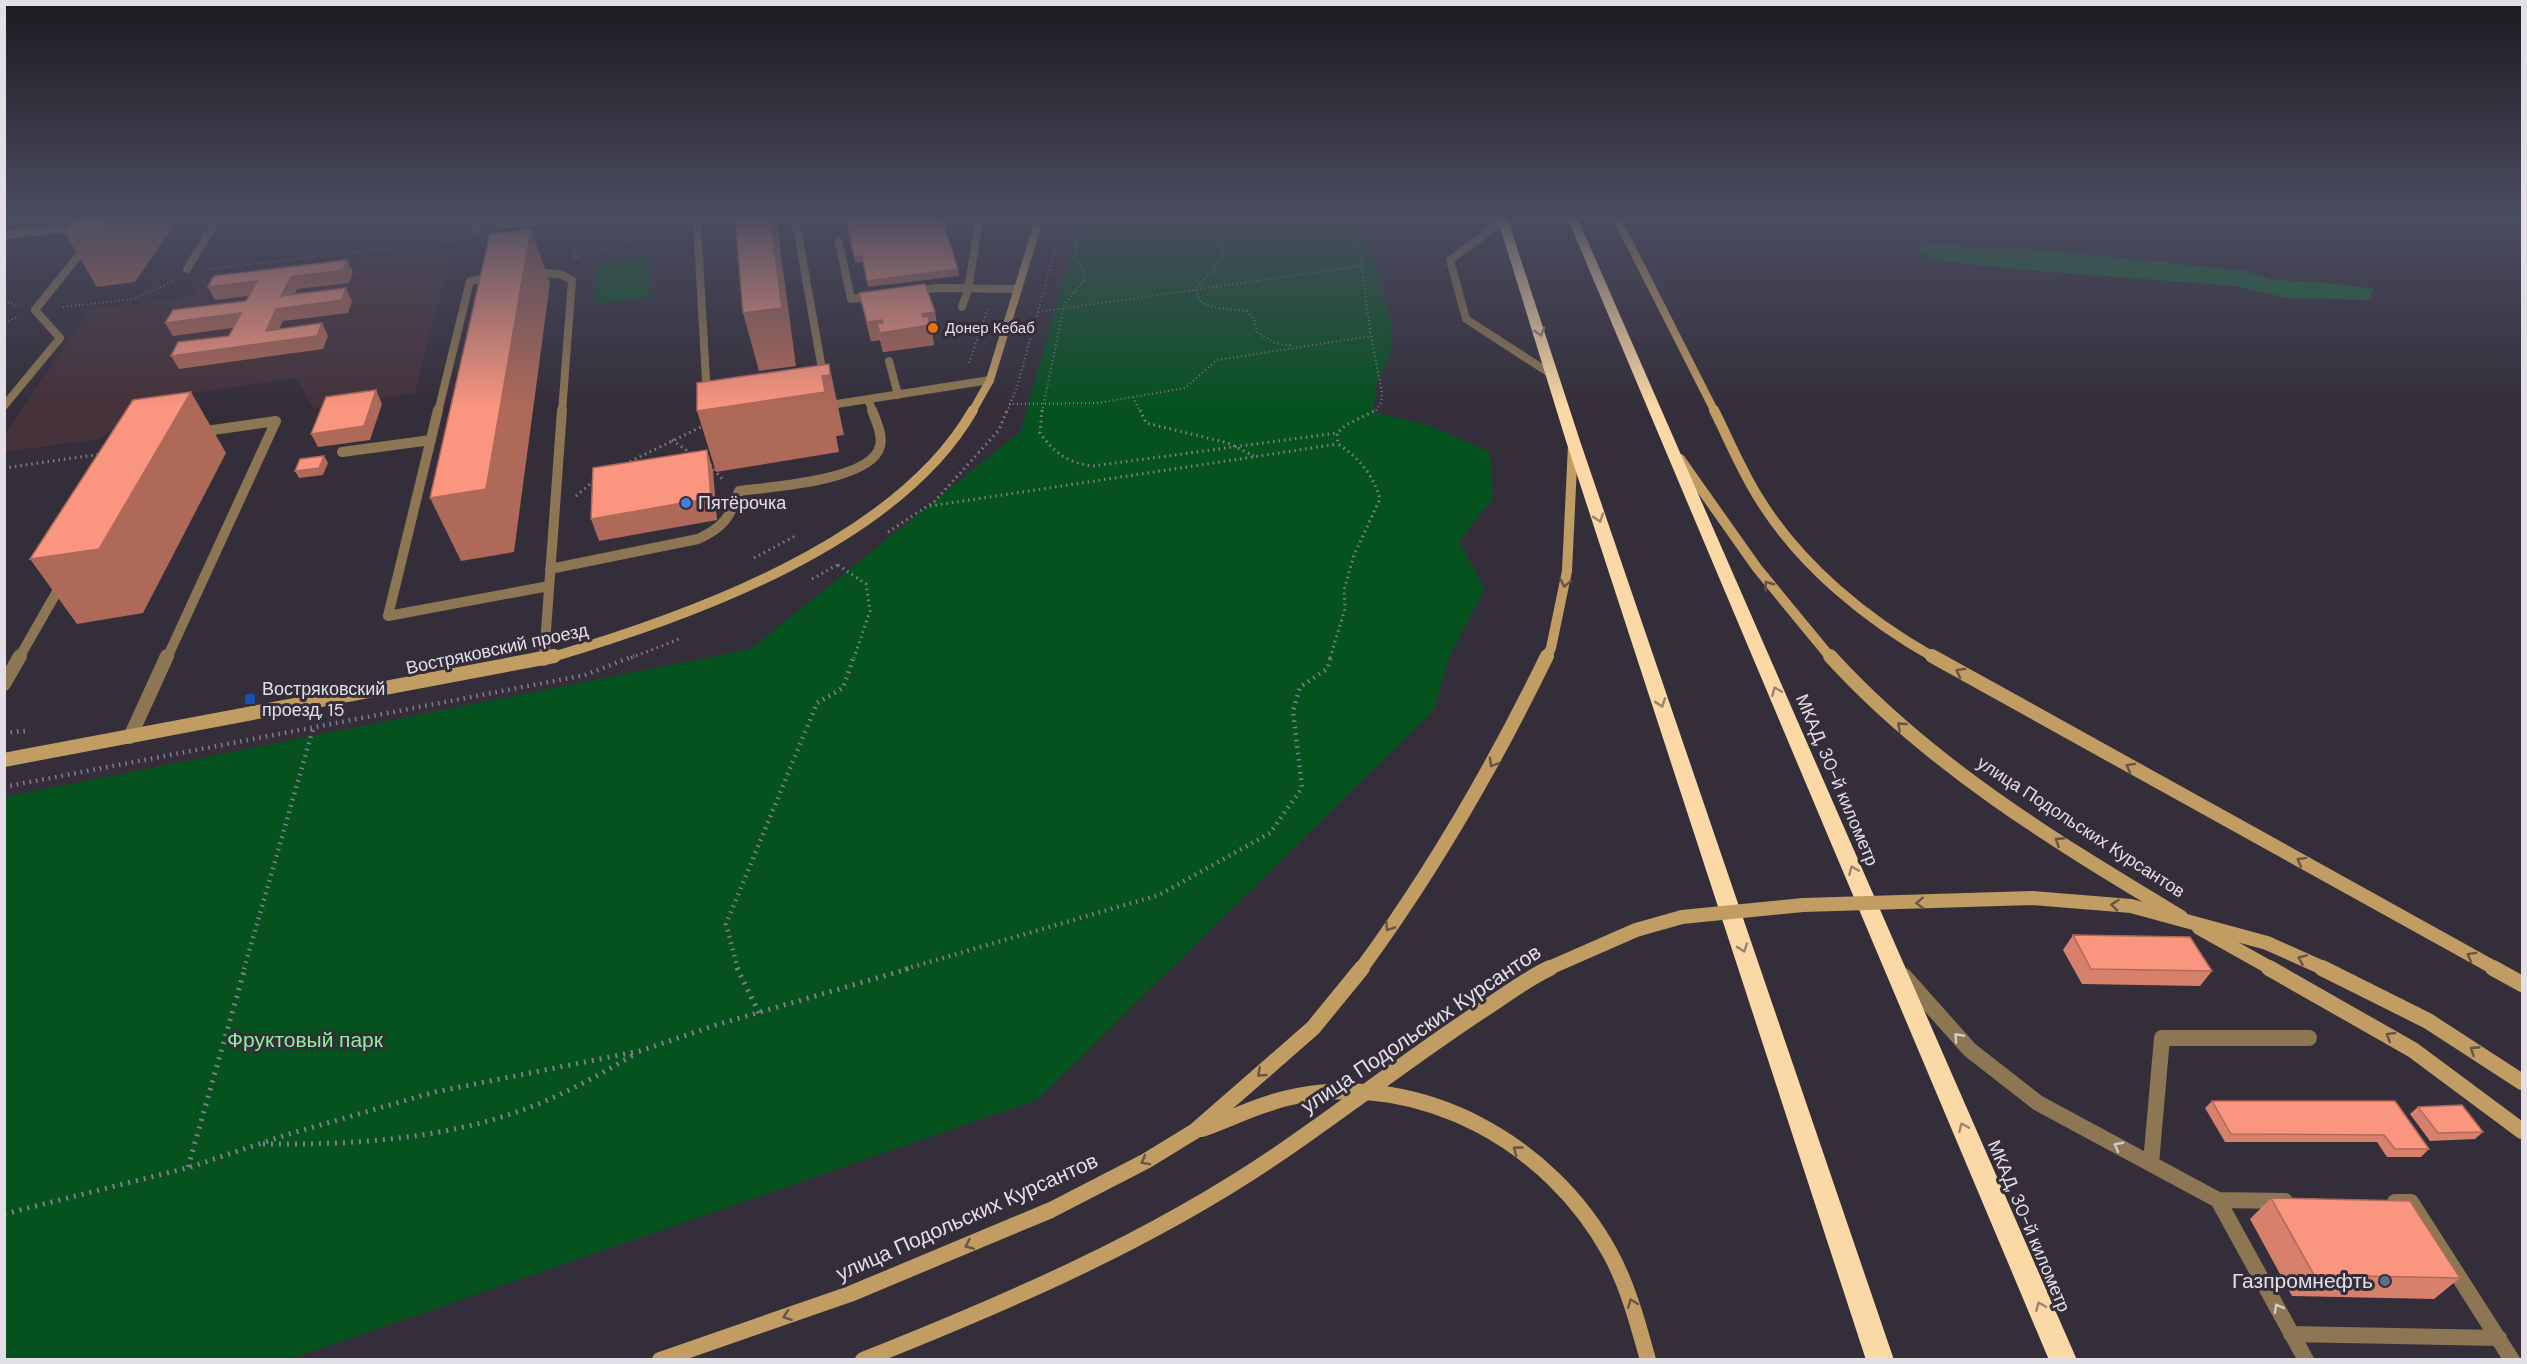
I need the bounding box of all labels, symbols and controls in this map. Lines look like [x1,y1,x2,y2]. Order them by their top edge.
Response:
place label: Донер Кебаб [945,318,1035,338]
marker: Донер Кебаб [926,321,940,335]
one-way arrow [1533,326,1545,337]
place label: Пятёрочка [698,491,787,515]
marker: Пятёрочка [679,496,693,510]
one-way arrow [1591,512,1604,523]
one-way arrow [1559,578,1572,588]
one-way arrow [1764,580,1775,591]
street label: Востряковский проезд [404,618,591,680]
one-way arrow [1956,668,1966,679]
place label: Востряковский проезд, 15 [262,677,385,722]
one-way arrow [1771,687,1783,698]
street label: МКАД, 30-й километр [1790,690,1884,870]
marker: Востряковский проезд, 15 [243,692,257,706]
one-way arrow [1653,697,1666,708]
one-way arrow [1898,722,1908,733]
street label: улица Подольских Курсантов [1972,751,2190,903]
one-way arrow [1489,756,1500,767]
one-way arrow [2126,763,2136,774]
one-way arrow [2055,837,2066,848]
one-way arrow [2296,857,2307,869]
one-way arrow [1848,866,1860,877]
one-way arrow [1916,896,1925,909]
one-way arrow [2110,899,2119,912]
one-way arrow [1385,920,1396,931]
street label: улица Подольских Курсантов [1295,938,1547,1120]
one-way arrow [1735,942,1748,953]
one-way arrow [2467,952,2477,963]
one-way arrow [2297,954,2308,966]
park label: Фруктовый парк [227,1026,384,1054]
one-way arrow [2386,1032,2396,1043]
one-way arrow [1954,1033,1965,1044]
one-way arrow [2469,1046,2480,1057]
one-way arrow [1257,1066,1268,1077]
one-way arrow [1958,1122,1970,1133]
street label: МКАД, 30-й километр [1982,1136,2076,1316]
one-way arrow [2114,1142,2125,1153]
street label: улица Подольских Курсантов [832,1146,1102,1288]
one-way arrow [1513,1146,1524,1157]
one-way arrow [1140,1154,1151,1165]
one-way arrow [964,1238,975,1250]
place label: Газпромнефть [2232,1267,2373,1295]
marker: Газпромнефть [2378,1274,2392,1288]
one-way arrow [1627,1299,1639,1310]
one-way arrow [2035,1301,2047,1312]
one-way arrow [2274,1304,2285,1314]
one-way arrow [782,1309,793,1321]

